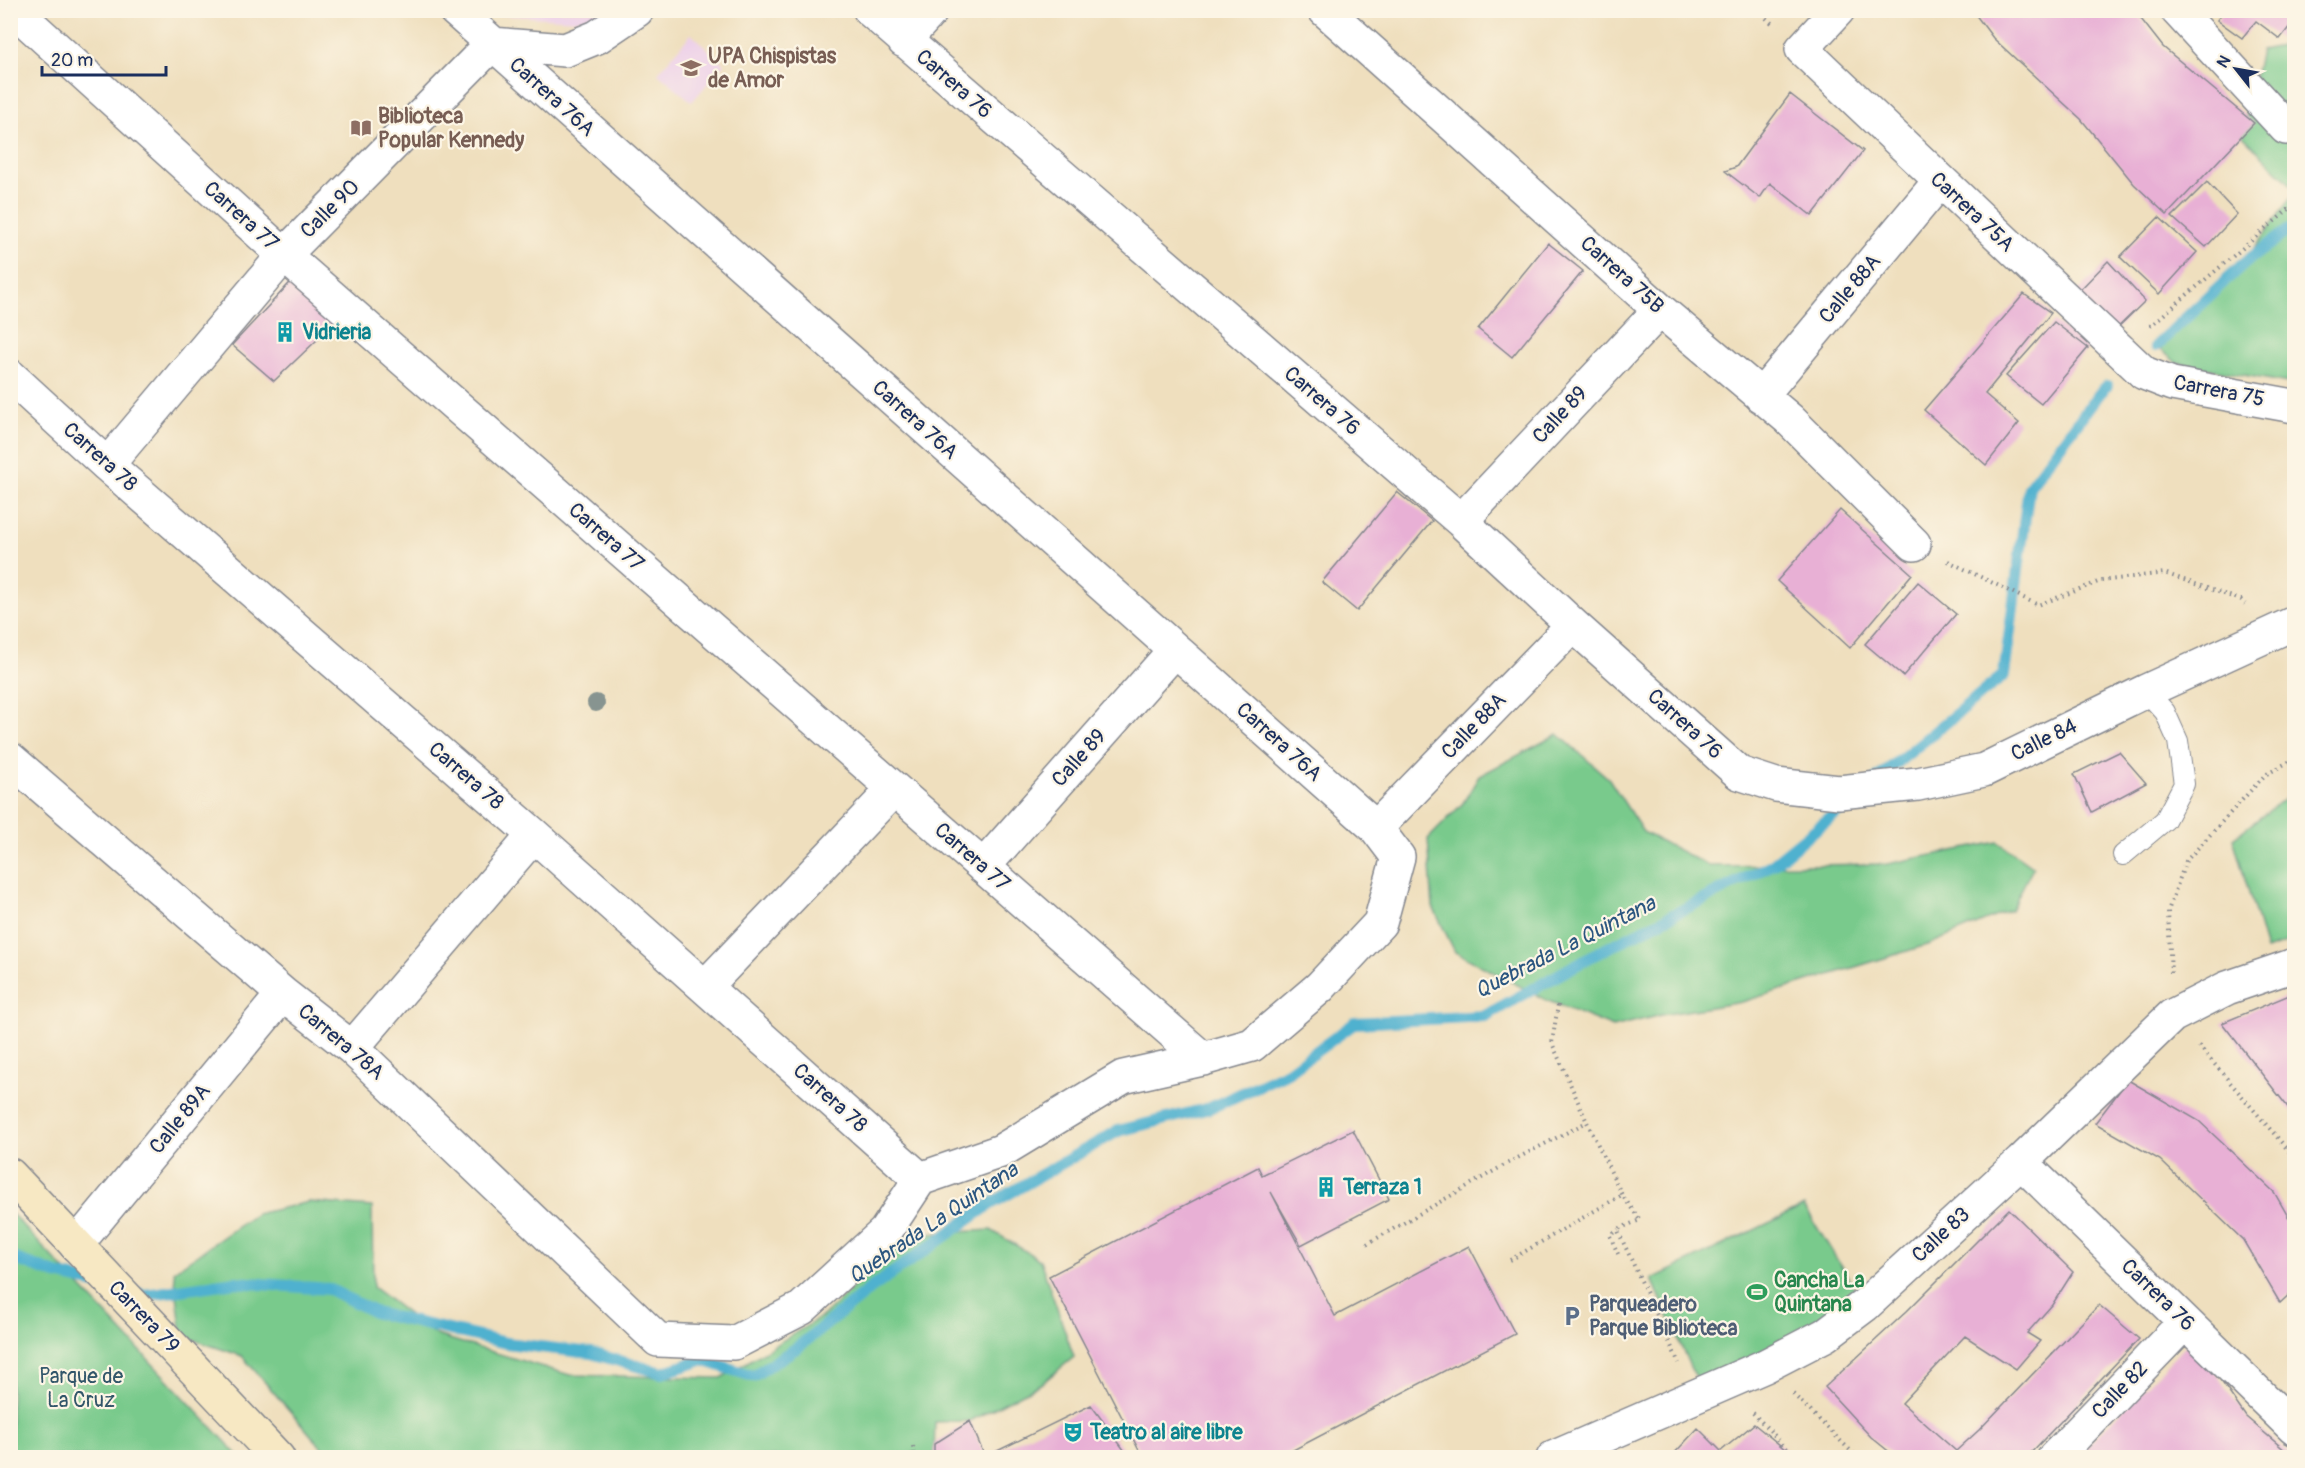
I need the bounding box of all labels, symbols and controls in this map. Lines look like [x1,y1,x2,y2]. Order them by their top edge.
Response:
scale bar [42,39,166,77]
north arrow [2206,39,2266,99]
place label: UPA Chispistas de Amor [708,43,837,94]
street label: Carrera 76 [910,43,998,125]
text: 20 m [51,49,93,72]
street label: Carrera 76A [503,51,601,143]
text: N [2213,52,2235,72]
school or university icon: UPA Chispistas de Amor [679,56,703,80]
place label: Biblioteca Popular Kennedy [378,103,524,154]
library icon: Biblioteca Popular Kennedy [349,116,373,140]
street label: Carrera 75A [1924,166,2020,258]
street label: Calle 90 [295,174,365,244]
street label: Carrera 77 [198,175,284,257]
street label: Carrera 75B [1574,230,1670,320]
street label: Calle 88A [1813,249,1887,329]
place label: Vidrieria [302,319,371,346]
building icon: Vidrieria [273,320,297,344]
street label: Carrera 76 [1278,360,1366,442]
street label: Carrera 75 [2171,369,2267,413]
street label: Carrera 76A [866,374,964,466]
street label: Calle 89 [1527,381,1593,449]
street label: Carrera 78 [57,416,143,498]
street label: Carrera 77 [563,497,649,577]
street label: Carrera 76 [1641,683,1729,765]
street label: Calle 88A [1436,687,1512,765]
street label: Carrera 76A [1230,696,1328,788]
street label: Calle 84 [2006,712,2082,768]
street label: Calle 89 [1046,723,1112,793]
street label: Carrera 78 [423,736,509,816]
street label: Carrera 77 [929,817,1015,897]
water label: Quebrada La Quintana [1470,889,1662,1005]
street label: Carrera 78A [292,998,390,1086]
street label: Carrera 78 [787,1057,873,1139]
street label: Calle 89A [143,1078,217,1160]
water label: Quebrada La Quintana [843,1155,1025,1290]
place label: Terraza 1 [1342,1174,1422,1201]
building icon: Terraza 1 [1314,1175,1338,1199]
street label: Calle 83 [1906,1201,1976,1269]
street label: Carrera 76 [2115,1253,2201,1337]
place label: Cancha La Quintana [1774,1267,1865,1318]
street label: Carrera 79 [103,1275,185,1359]
sports icon: Cancha La Quintana [1745,1280,1769,1304]
place label: Parqueadero Parque Biblioteca [1589,1291,1738,1342]
parking icon: Parqueadero Parque Biblioteca [1560,1304,1584,1328]
street label: Calle 82 [2086,1355,2154,1425]
park label: Parque de La Cruz [39,1363,124,1414]
place label: Teatro al aire libre [1089,1419,1243,1446]
theatre icon: Teatro al aire libre [1061,1420,1085,1444]

